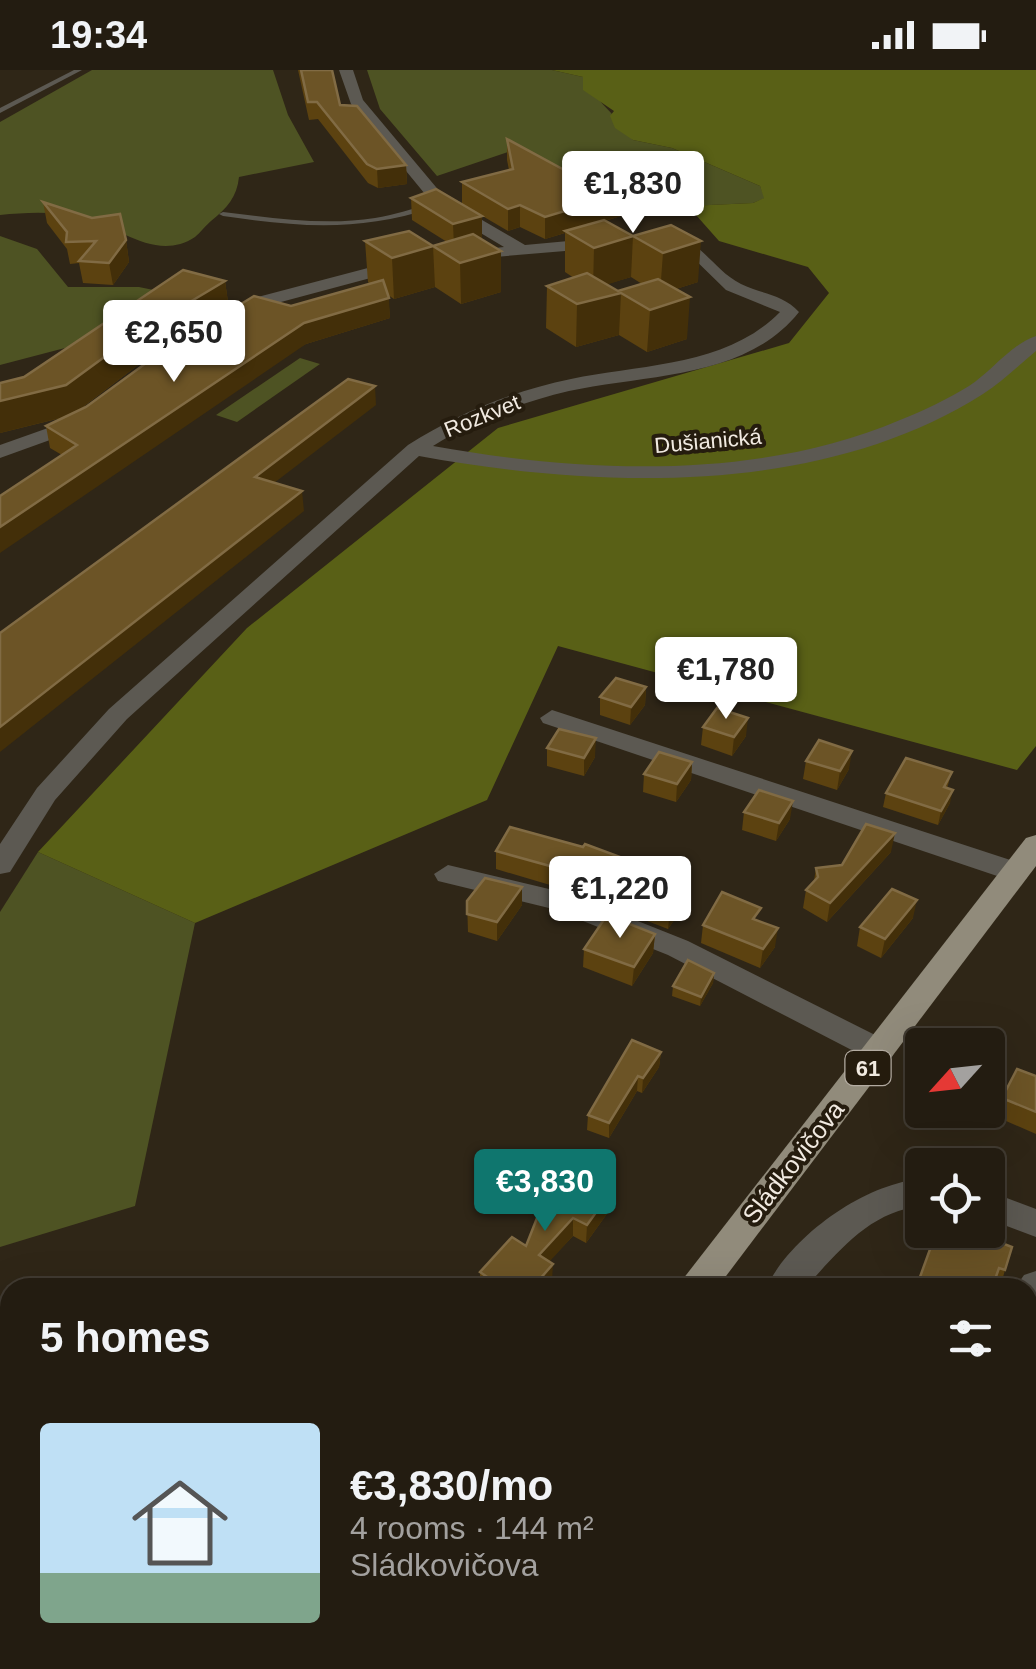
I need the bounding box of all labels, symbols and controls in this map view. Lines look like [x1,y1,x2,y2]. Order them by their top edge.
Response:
text: 19:34 [50,14,147,56]
pin: €1,830 [552,151,714,236]
text: €1,830 [584,165,682,201]
pin: €2,650 [93,300,255,385]
text: €2,650 [125,314,223,350]
street label: Rozkvet [440,390,524,442]
street label: Dušianická [653,424,763,458]
pin: €1,780 [645,637,807,722]
text: €1,780 [677,651,775,687]
pin: €1,220 [539,856,701,941]
text: €1,220 [571,870,669,906]
north arrow [905,1028,1005,1128]
map controls [905,1028,1005,1248]
road number: 61 [846,1051,890,1085]
street label: Sládkovičova [737,1095,849,1229]
button: locate [905,1148,1005,1248]
pin: €3,830 [464,1149,626,1234]
text: €3,830 [496,1163,594,1199]
icon: filters [943,1311,998,1366]
text: 5 homes [40,1314,210,1361]
text: €3,830/mo [350,1462,553,1509]
icon: home [120,1463,240,1583]
text: 4 rooms · 144 m² [350,1510,594,1546]
text: Sládkovičova [350,1547,539,1583]

